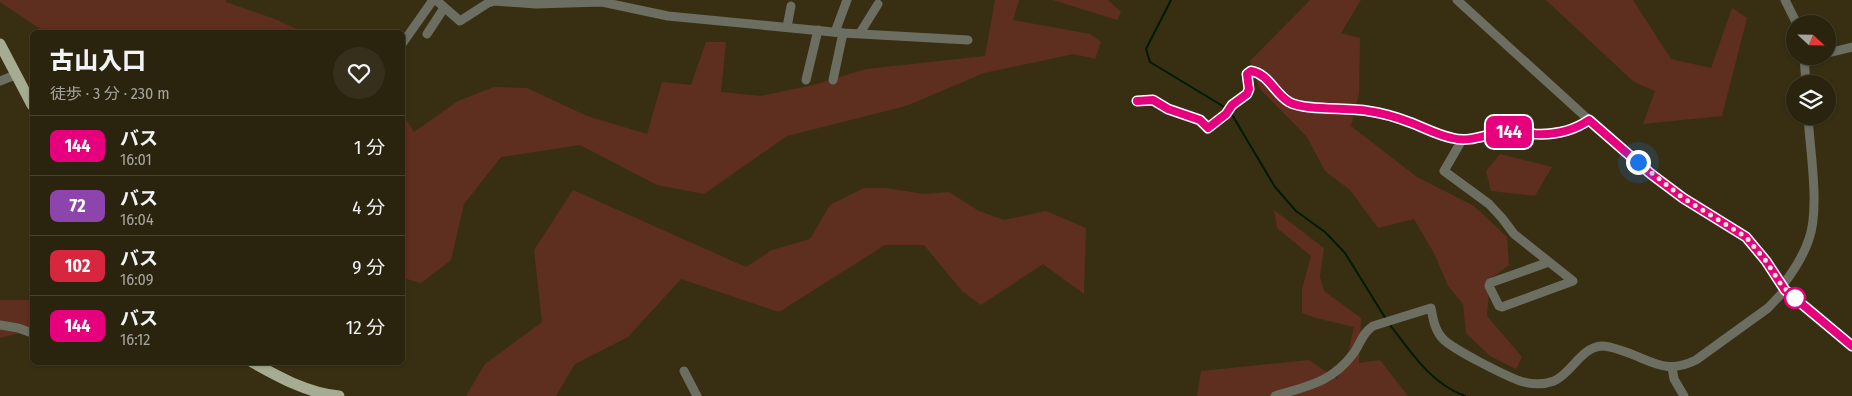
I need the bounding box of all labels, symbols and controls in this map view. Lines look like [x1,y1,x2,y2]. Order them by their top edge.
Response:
north arrow [1786,15,1836,65]
map controls [1786,15,1836,125]
text: 古山入口 [50,47,146,75]
button: heart [333,47,385,99]
button: layers [1786,75,1836,125]
text: 徒歩 · 3 分 · 230 m [50,84,169,103]
line badge: 144 [1480,116,1538,148]
text: 144 [1496,121,1522,143]
text: バス [120,127,158,150]
text: 144 [64,135,91,157]
text: 1 分 [354,136,385,159]
text: 16:01 [120,150,152,169]
your location [1626,150,1651,175]
text: バス [120,187,158,210]
text: 72 [70,195,85,217]
text: 4 分 [352,196,385,219]
text: 16:04 [120,210,154,229]
text: バス [120,247,158,270]
text: 102 [65,255,90,277]
text: 9 分 [352,256,385,279]
text: 16:09 [120,270,154,289]
unlabelled marker [1784,287,1806,309]
text: バス [120,307,158,330]
text: 144 [64,315,91,337]
text: 12 分 [346,316,385,339]
text: 16:12 [120,330,150,349]

